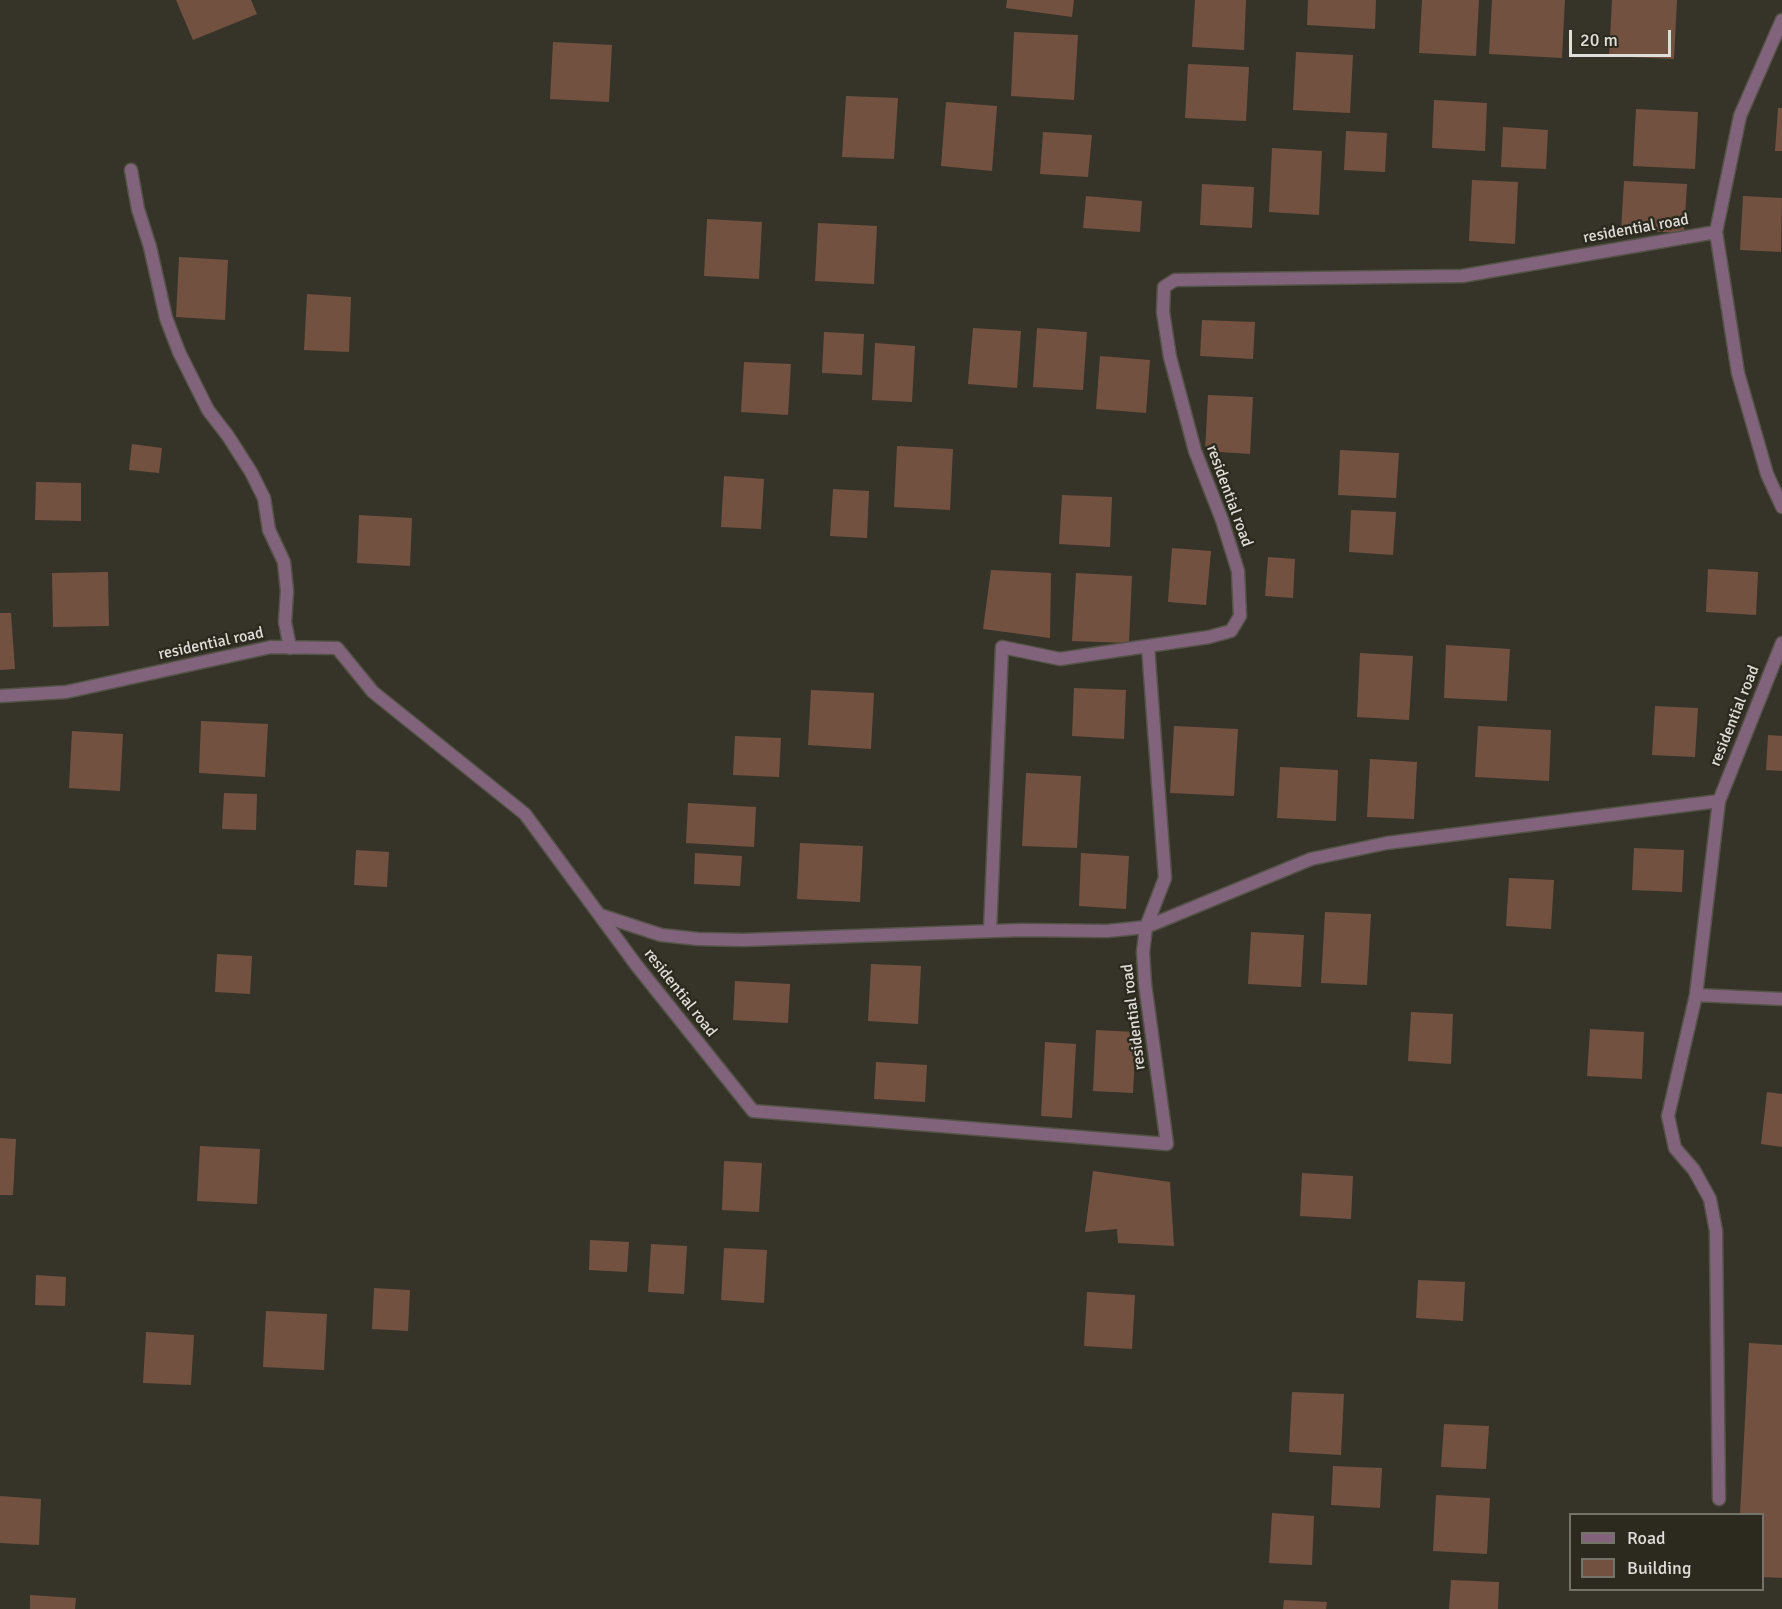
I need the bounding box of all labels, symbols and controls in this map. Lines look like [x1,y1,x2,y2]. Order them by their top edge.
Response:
scale bar [1572,18,1674,56]
text: 20 m [1580,29,1618,51]
street label: residential road [1582,210,1690,248]
street label: residential road [1202,442,1256,550]
street label: residential road [157,623,265,665]
street label: residential road [1706,663,1764,769]
street label: residential road [639,945,721,1041]
street label: residential road [1118,963,1150,1071]
legend [1569,1513,1764,1591]
text: Road [1627,1527,1666,1549]
text: Building [1627,1557,1691,1579]

